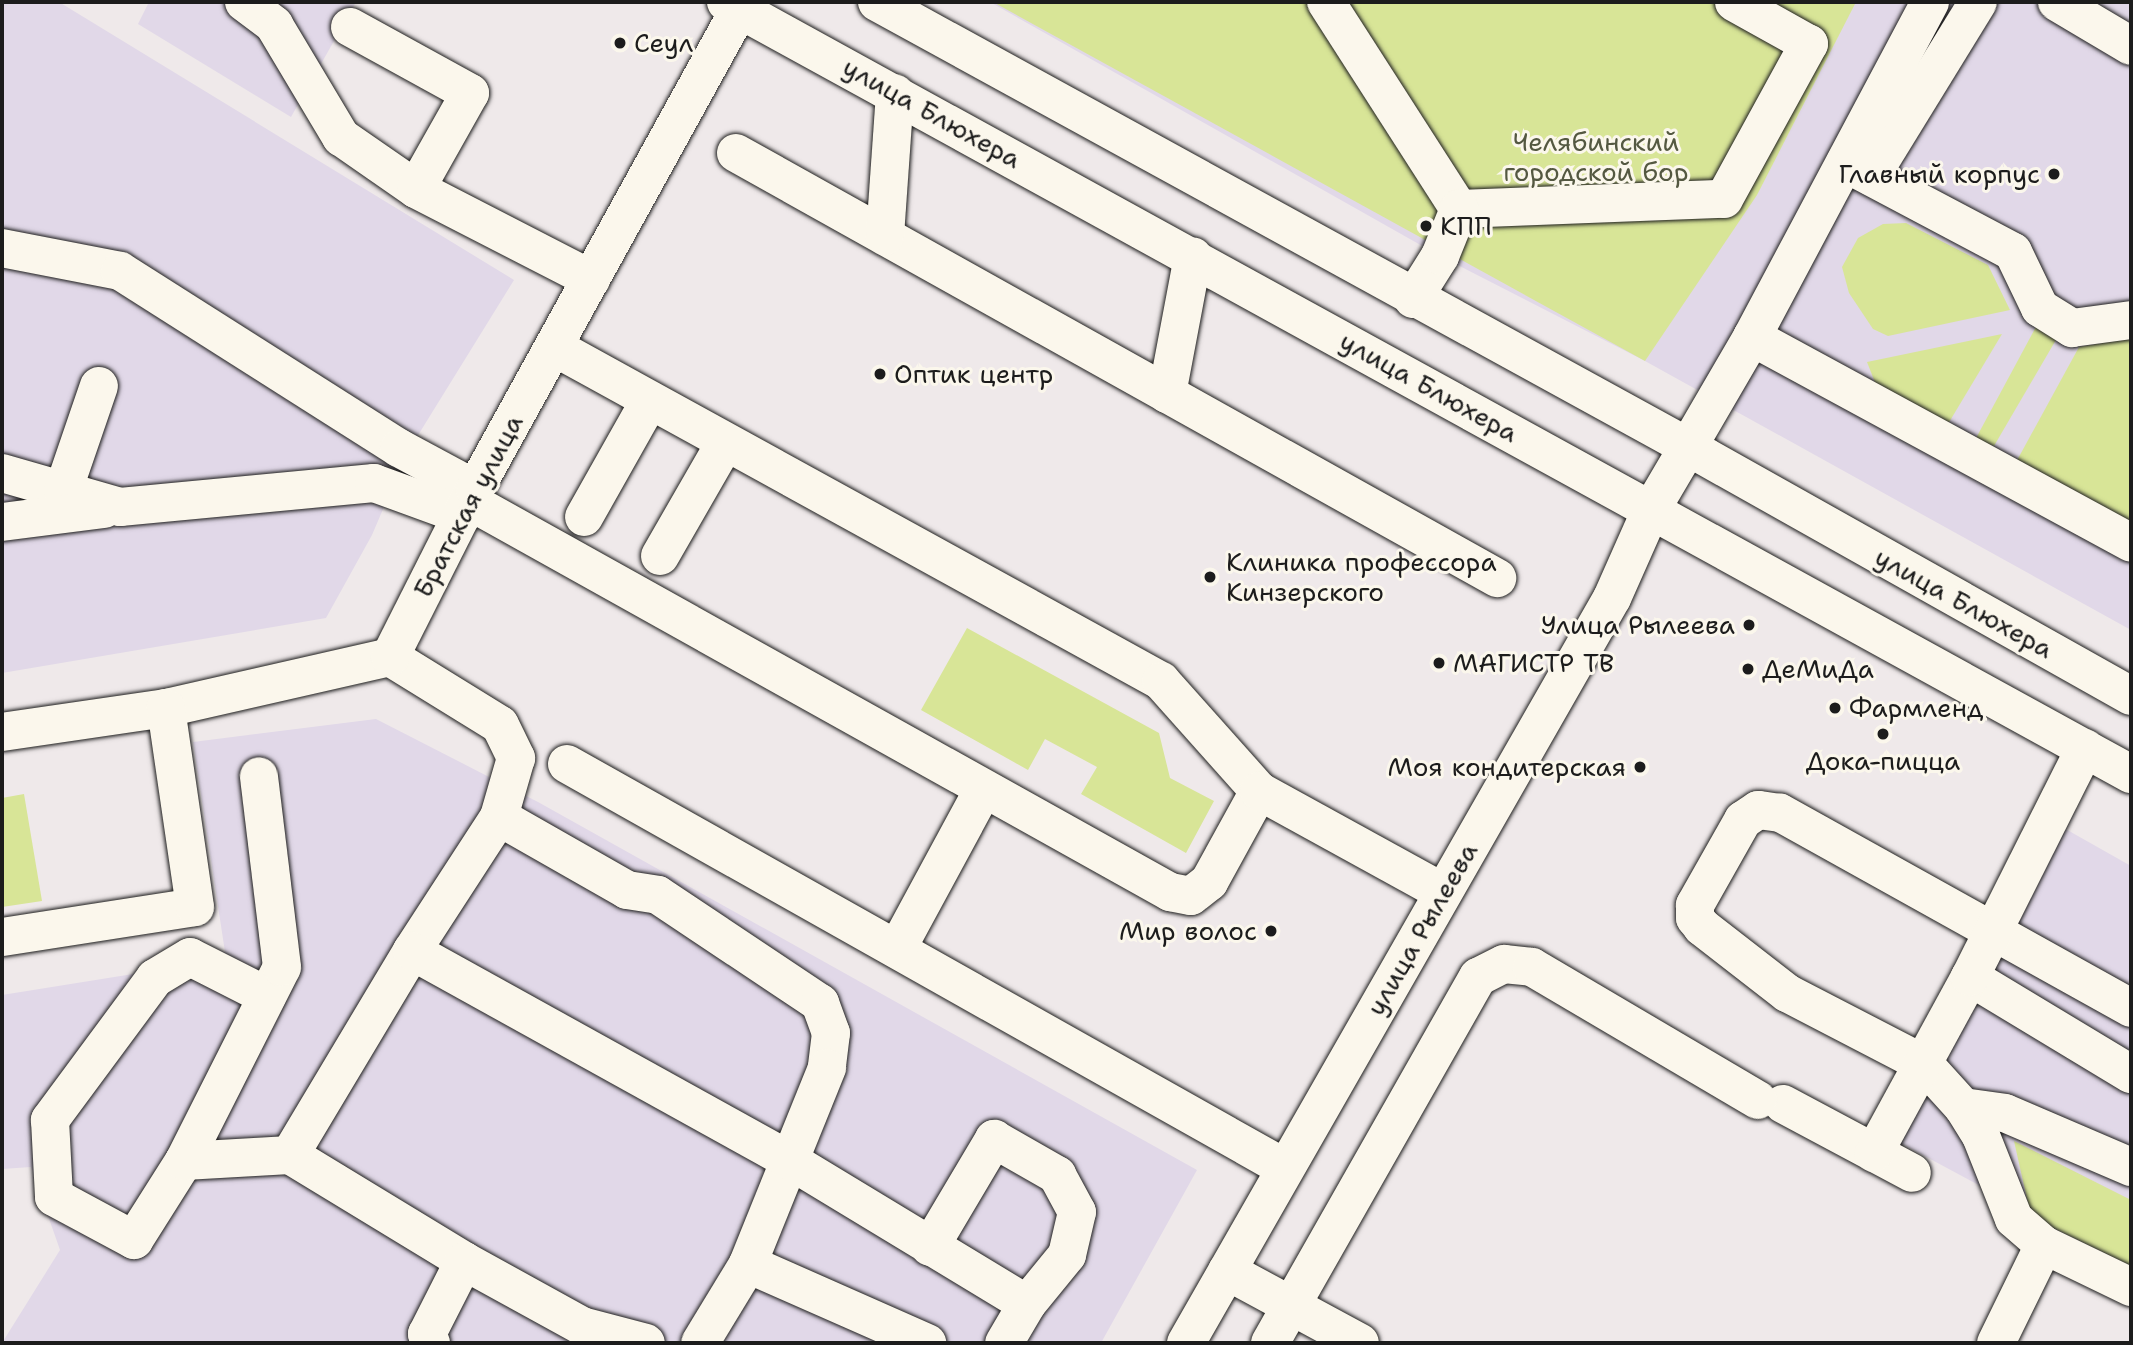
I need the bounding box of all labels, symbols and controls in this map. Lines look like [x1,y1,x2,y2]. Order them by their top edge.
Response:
place label: Сеул [634,27,693,59]
marker: Сеул [612,35,628,51]
street label: улица Блюхера [838,51,1026,175]
park label: Челябинский городской бор [1503,126,1689,188]
place label: Главный корпус [1839,158,2040,190]
marker: Главный корпус [2046,166,2062,182]
place label: КПП [1440,210,1492,242]
marker: КПП [1418,218,1434,234]
street label: улица Блюхера [1335,325,1523,449]
place label: Оптик центр [894,358,1053,390]
marker: Оптик центр [872,366,888,382]
street label: Братская улица [407,409,529,603]
street label: улица Блюхера [1870,541,2058,665]
place label: Клиника профессора Кинзерского [1226,546,1497,608]
marker: Клиника профессора Кинзерского [1200,567,1220,587]
place label: Улица Рылеева [1541,609,1735,641]
marker: Улица Рылеева [1741,617,1757,633]
place label: МАГИСТР ТВ [1453,647,1614,679]
place label: ДеМиДа [1762,653,1874,685]
marker: МАГИСТР ТВ [1431,655,1447,671]
marker: ДеМиДа [1740,661,1756,677]
place label: Фармленд [1849,692,1983,724]
marker: Фармленд [1827,700,1843,716]
marker: Дока-пицца [1875,726,1891,742]
place label: Дока-пицца [1806,745,1960,777]
place label: Моя кондитерская [1388,751,1626,783]
marker: Моя кондитерская [1632,759,1648,775]
street label: улица Рылеева [1360,837,1484,1021]
place label: Мир волос [1119,915,1257,947]
marker: Мир волос [1263,923,1279,939]

